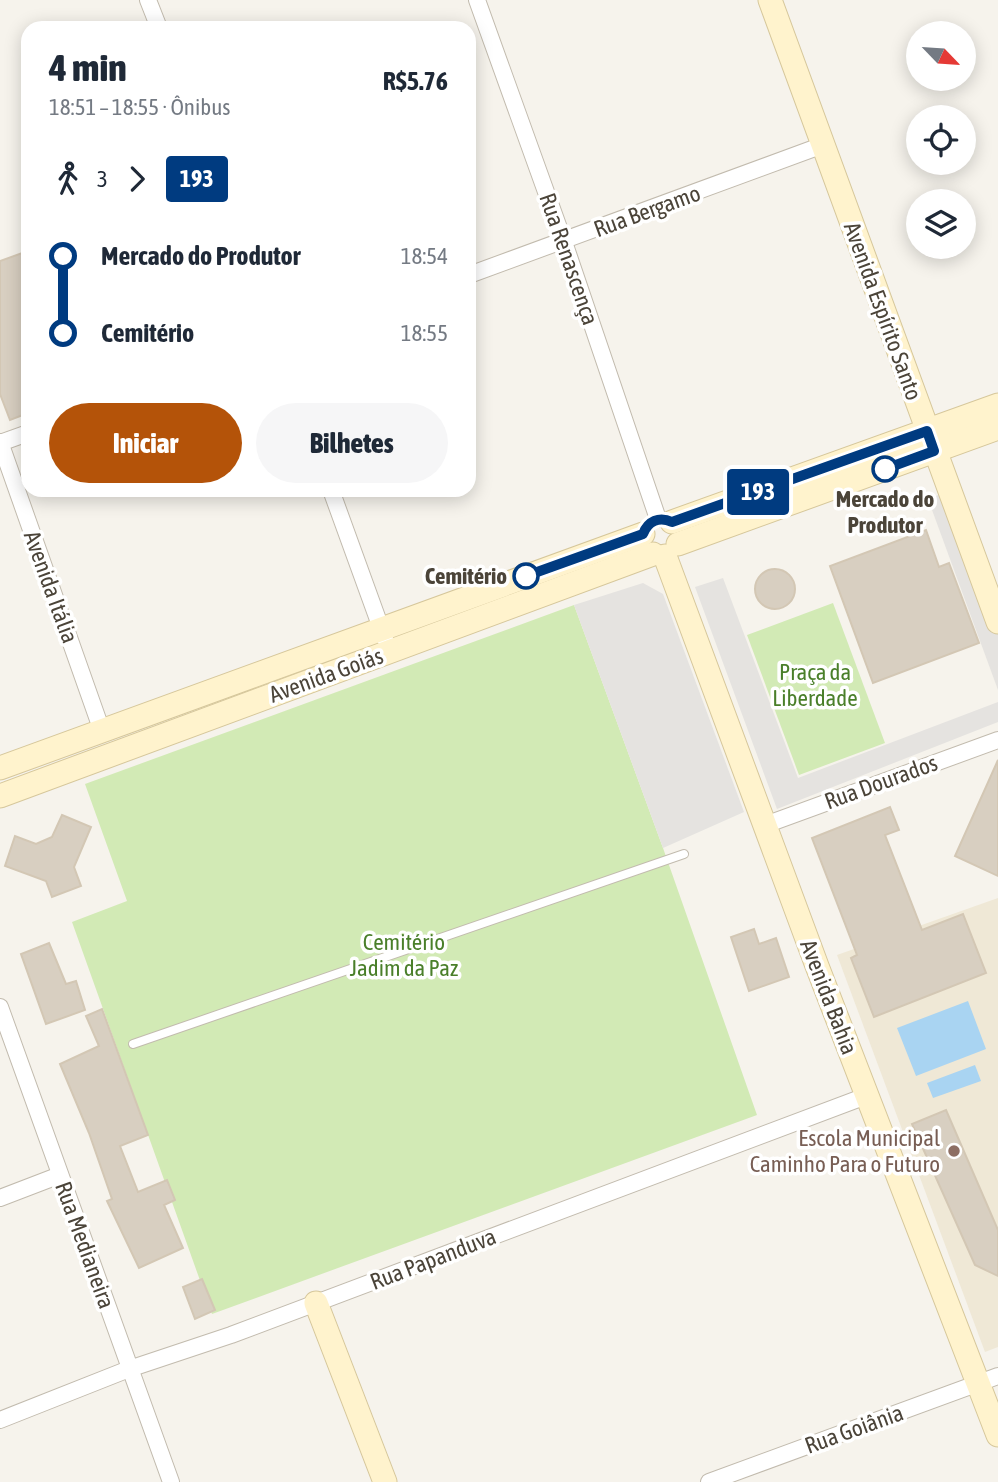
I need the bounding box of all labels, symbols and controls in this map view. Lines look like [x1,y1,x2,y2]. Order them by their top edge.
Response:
north arrow [906,21,976,91]
map controls [906,21,976,259]
text: 4 min [49,46,127,89]
text: R$5.76 [383,66,448,96]
text: 18:51 – 18:55 · Ônibus [49,94,230,120]
button: locate [906,105,976,175]
icon: walk [49,160,87,198]
icon: forward [118,160,156,198]
text: 193 [180,165,214,192]
text: 3 [97,166,108,192]
street label: Rua Bergamo [590,180,704,242]
button: layers [906,189,976,259]
street label: Rua Renascença [534,190,604,328]
street label: Avenida Espírito Santo [839,219,927,403]
text: Mercado do Produtor [101,241,300,271]
text: 18:54 [401,243,448,269]
text: Cemitério [101,318,194,348]
text: 18:55 [401,320,448,346]
button: Iniciar [49,403,242,483]
button: Bilhetes [256,403,448,483]
marker: Mercado do Produtor [872,456,898,482]
line badge: 193 [718,469,798,515]
text: 193 [741,478,775,505]
place label: Mercado do Produtor [836,486,934,538]
street label: Avenida Itália [19,527,83,647]
place label: Cemitério [425,563,507,589]
marker: Cemitério [513,563,539,589]
street label: Avenida Goiás [266,642,386,708]
park label: Praça da Liberdade [772,659,858,711]
street label: Rua Dourados [821,750,941,814]
park label: Cemitério Jadim da Paz [350,929,458,981]
street label: Avenida Bahia [795,936,863,1058]
place label: Escola Municipal Caminho Para o Futuro [750,1125,940,1177]
marker: Escola Municipal Caminho Para o Futuro [946,1143,962,1159]
street label: Rua Medianeira [50,1178,120,1312]
street label: Rua Papanduva [366,1223,500,1295]
street label: Rua Goiânia [801,1399,907,1459]

